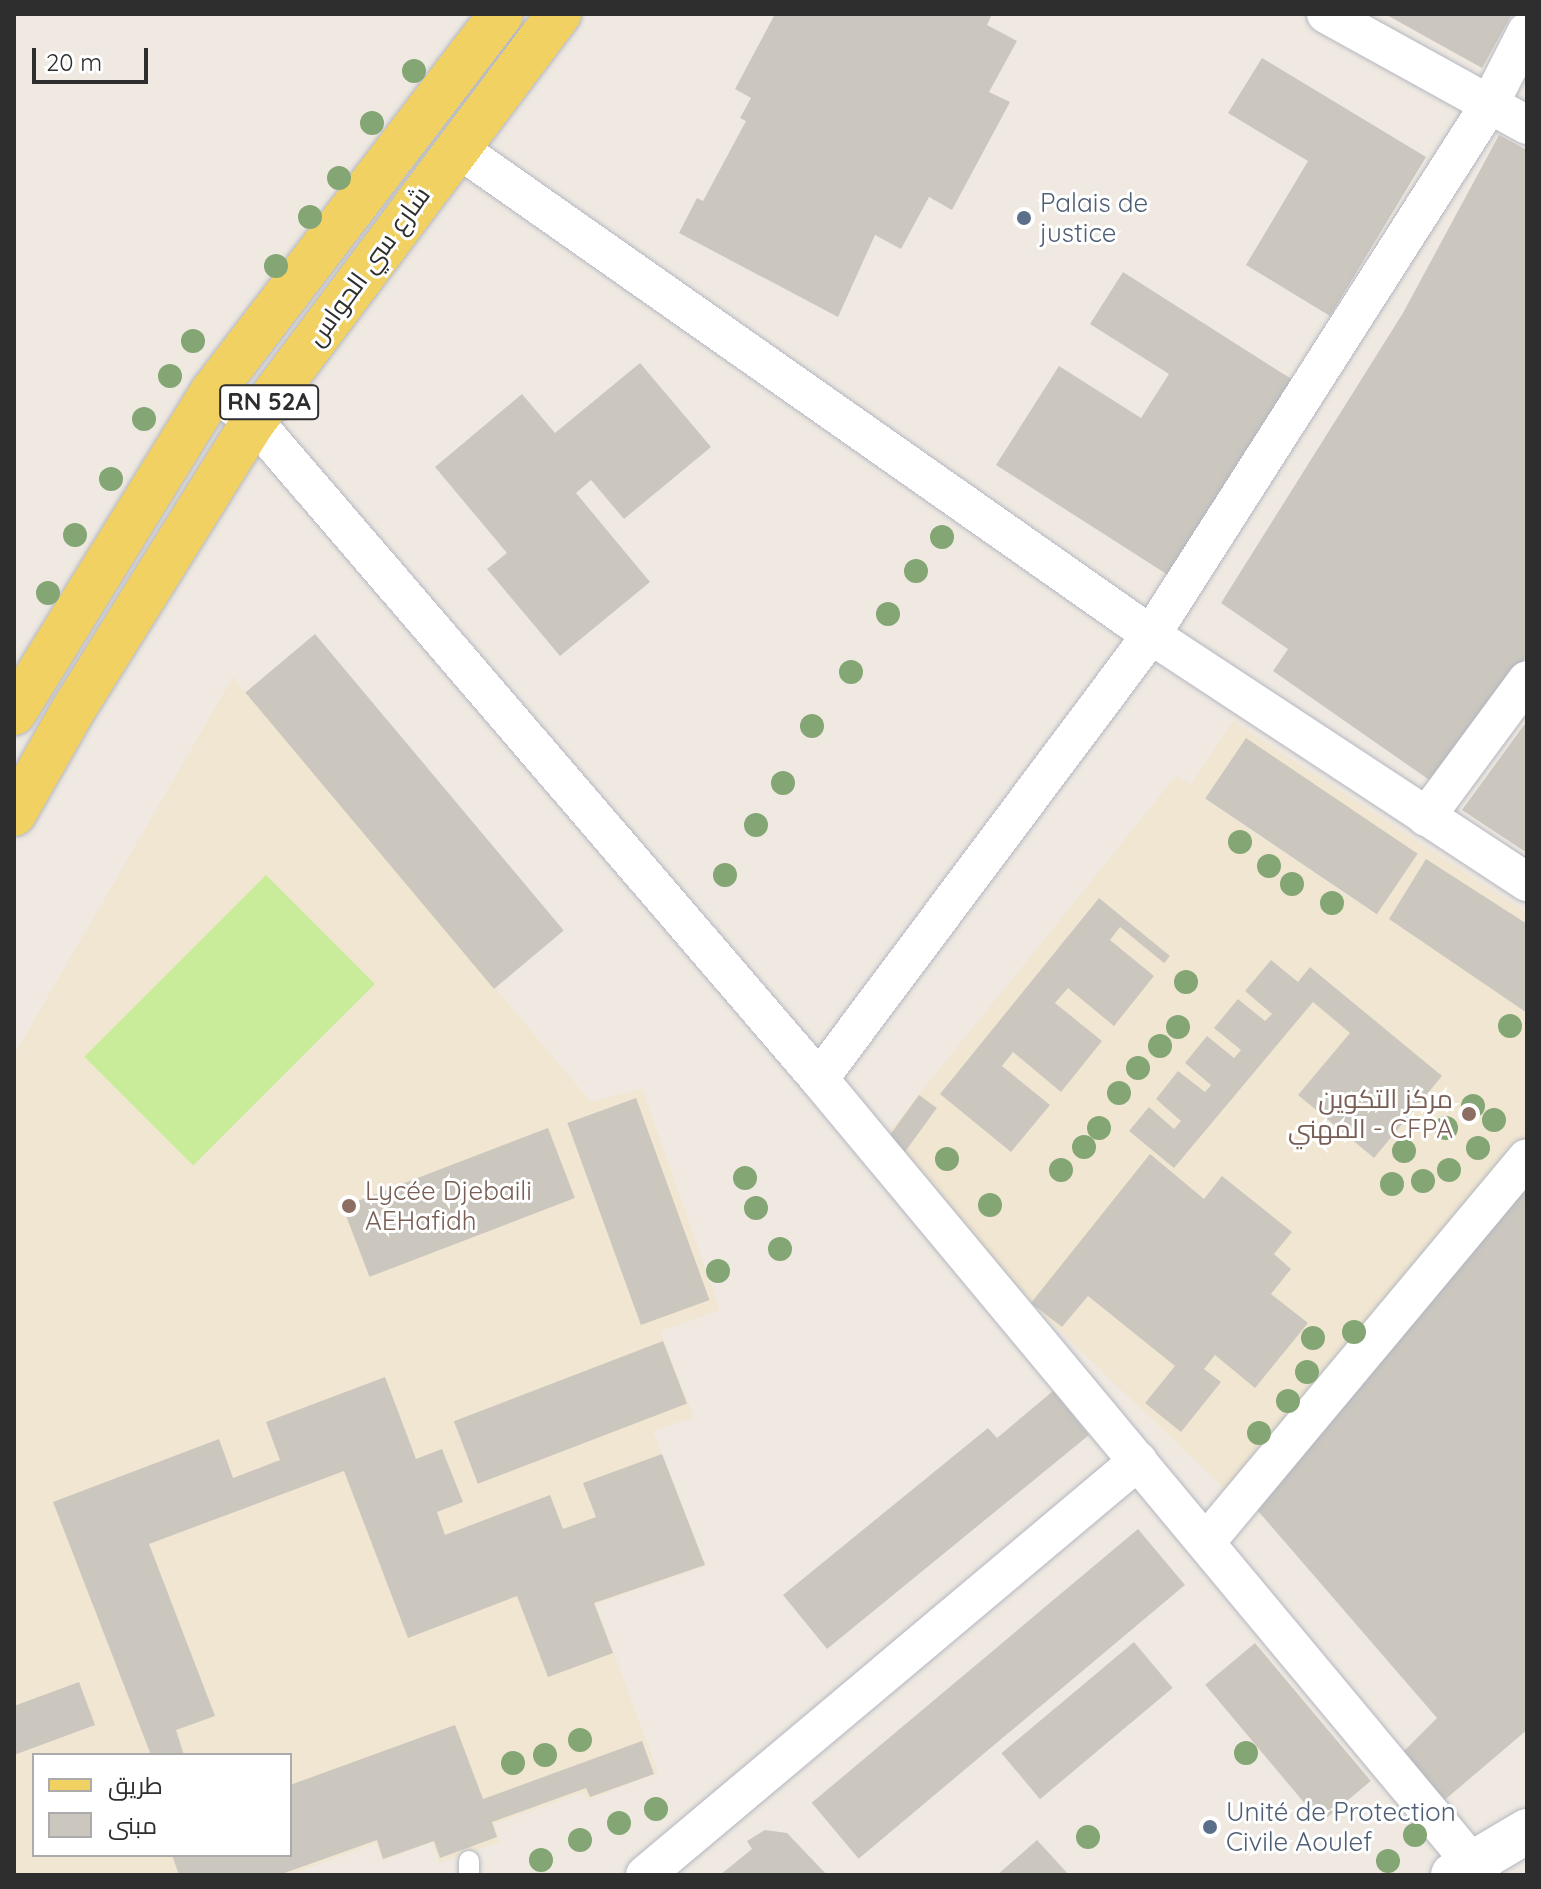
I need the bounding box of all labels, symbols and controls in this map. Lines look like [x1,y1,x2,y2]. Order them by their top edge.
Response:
scale bar [36,32,152,82]
text: 20 m [46,47,102,77]
street label: شارع سي الحواس [300,180,436,352]
place label: Palais de justice [1040,187,1148,248]
marker: Palais de justice [1015,209,1033,227]
road number: RN 52A [219,382,319,422]
place label: مركز التكوين المهني - CFPA [1288,1083,1453,1144]
marker: مركز التكوين المهني - CFPA [1460,1105,1478,1123]
place label: Lycée Djebaili AEHafidh [365,1175,532,1236]
marker: Lycée Djebaili AEHafidh [340,1197,358,1215]
legend [32,1753,292,1857]
text: طريق [108,1770,163,1800]
place label: Unité de Protection Civile Aoulef [1226,1796,1456,1858]
text: مبنى [108,1810,157,1840]
marker: Unité de Protection Civile Aoulef [1201,1818,1219,1836]

